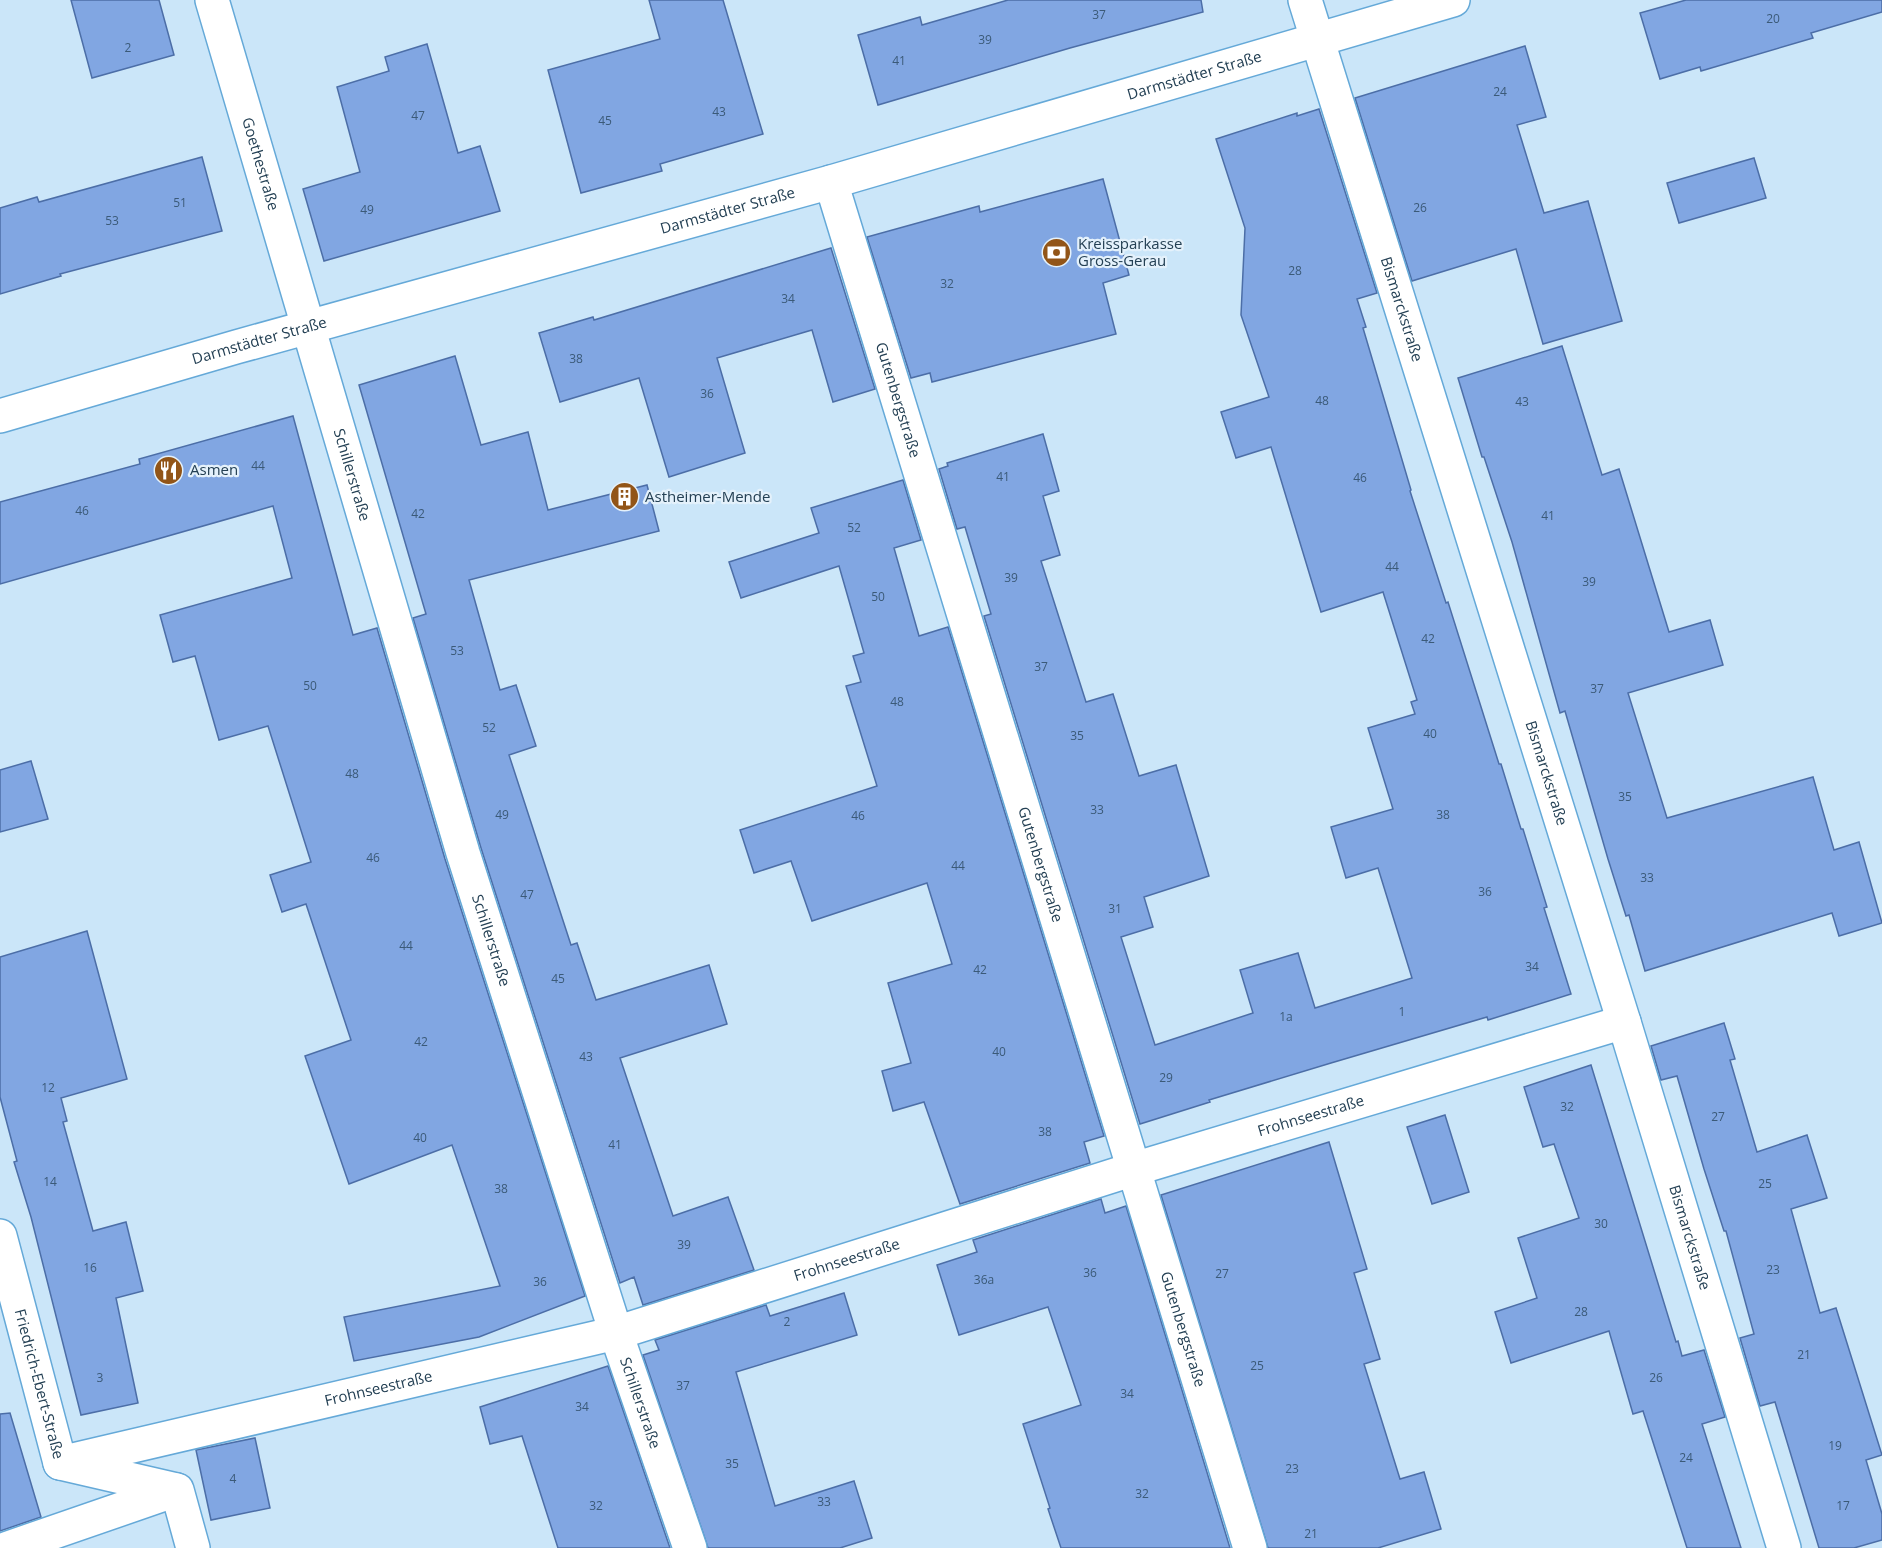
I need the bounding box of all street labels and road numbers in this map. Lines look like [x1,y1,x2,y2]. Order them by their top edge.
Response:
street label: Darmstädter Straße [1125,46,1264,104]
street label: Goethestraße [238,115,284,213]
street label: Darmstädter Straße [658,182,797,238]
street label: Bismarckstraße [1377,254,1428,364]
street label: Darmstädter Straße [189,311,329,368]
street label: Gutenbergstraße [872,339,926,460]
street label: Schillerstraße [330,426,376,523]
street label: Bismarckstraße [1522,718,1573,828]
street label: Gutenbergstraße [1014,804,1068,925]
street label: Schillerstraße [468,892,516,989]
street label: Frohnseestraße [1255,1090,1366,1140]
street label: Bismarckstraße [1665,1182,1716,1292]
street label: Frohnseestraße [791,1233,902,1285]
street label: Gutenbergstraße [1157,1269,1211,1389]
street label: Friedrich-Ebert-Straße [11,1306,69,1461]
street label: Schillerstraße [616,1354,666,1451]
street label: Frohnseestraße [322,1365,434,1410]

